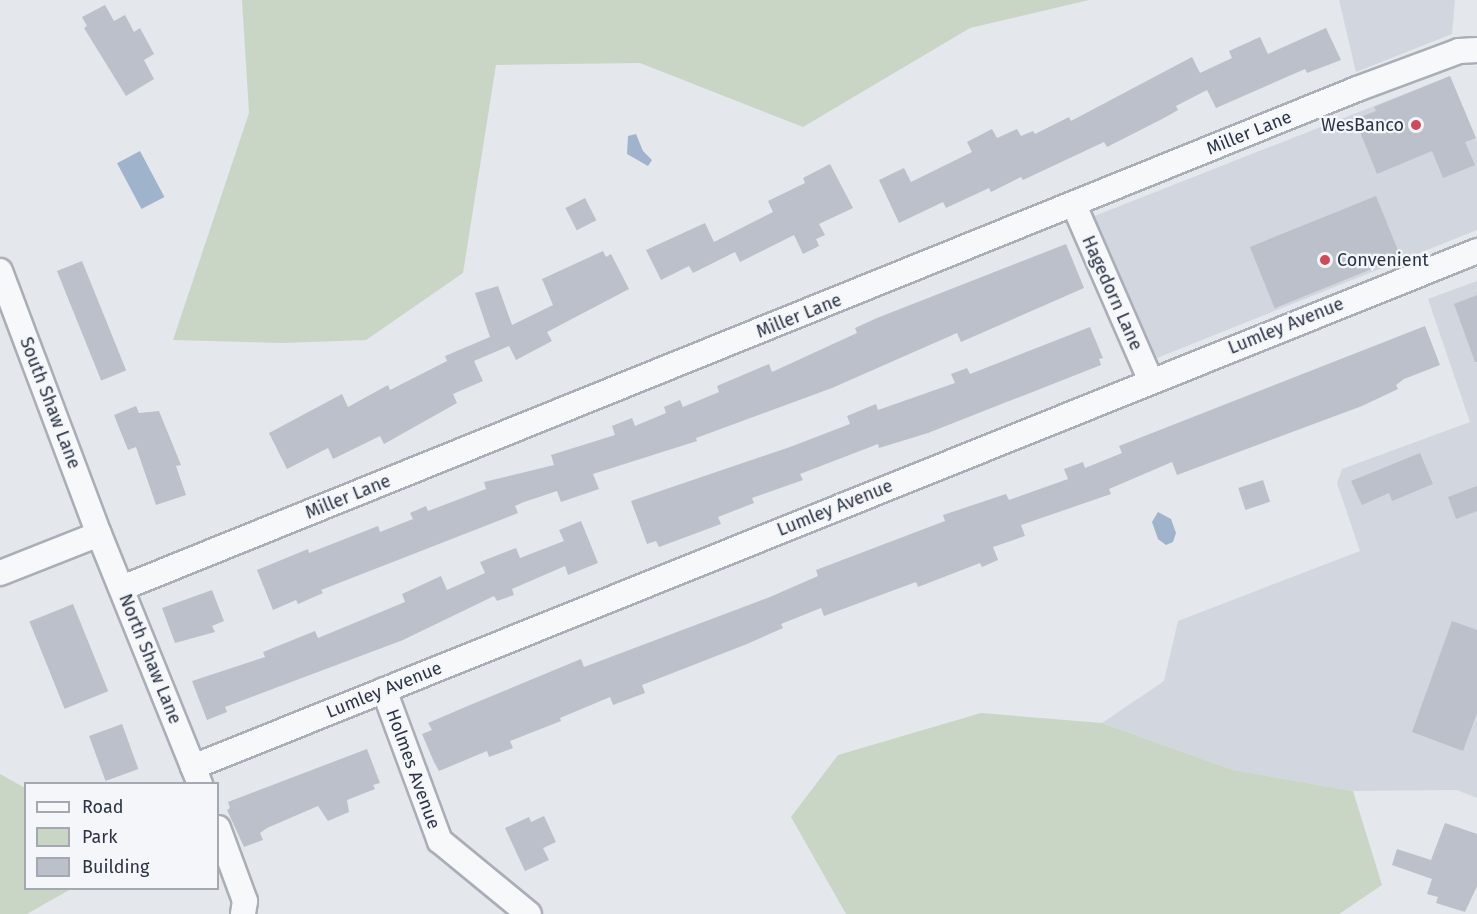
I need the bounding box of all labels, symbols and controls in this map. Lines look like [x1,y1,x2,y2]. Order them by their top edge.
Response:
street label: Miller Lane [1203,106,1295,160]
place label: WesBanco [1321,114,1404,136]
marker: WesBanco [1409,118,1423,132]
street label: Hagedorn Lane [1077,232,1147,354]
place label: Convenient [1337,249,1429,271]
marker: Convenient [1318,253,1332,267]
street label: Miller Lane [753,289,845,343]
street label: Lumley Avenue [1225,293,1347,359]
street label: South Shaw Lane [15,334,85,472]
street label: Miller Lane [302,470,394,524]
street label: Lumley Avenue [774,475,896,541]
street label: North Shaw Lane [114,591,186,727]
street label: Lumley Avenue [323,657,445,723]
street label: Holmes Avenue [381,706,445,832]
legend [24,782,219,890]
text: Road [82,796,124,818]
text: Park [82,826,117,848]
text: Building [82,856,149,878]

